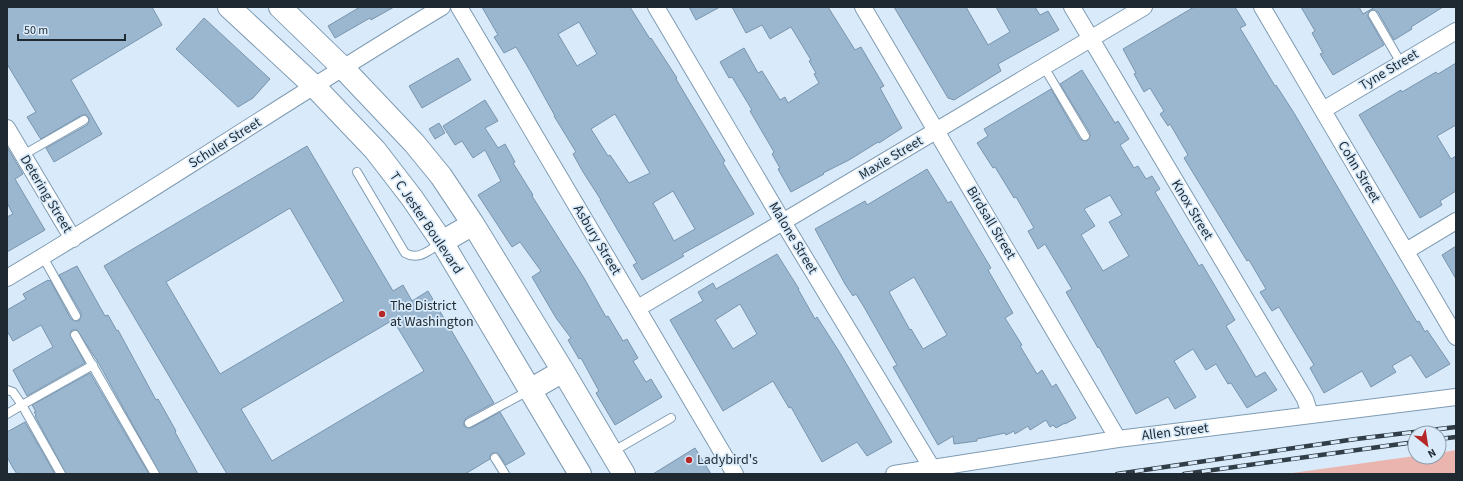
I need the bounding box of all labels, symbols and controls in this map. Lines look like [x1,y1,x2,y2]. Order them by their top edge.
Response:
scale bar [18,16,125,42]
text: 50 m [24,22,48,39]
street label: Tyne Street [1356,44,1423,96]
street label: Schuler Street [185,113,265,173]
street label: Maxie Street [855,131,927,185]
street label: Cohn Street [1333,137,1385,207]
street label: Detering Street [15,151,77,237]
street label: T C Jester Boulevard [384,168,468,278]
street label: Knox Street [1166,176,1218,244]
street label: Birdsall Street [961,183,1021,264]
street label: Malone Street [764,198,823,278]
street label: Asbury Street [568,201,626,279]
place label: The District at Washington [390,296,474,332]
marker: The District at Washington [377,309,387,319]
street label: Allen Street [1140,418,1210,446]
north arrow [1407,425,1447,465]
text: N [1425,445,1439,462]
place label: Ladybird's [697,450,758,470]
marker: Ladybird's [684,455,694,465]

